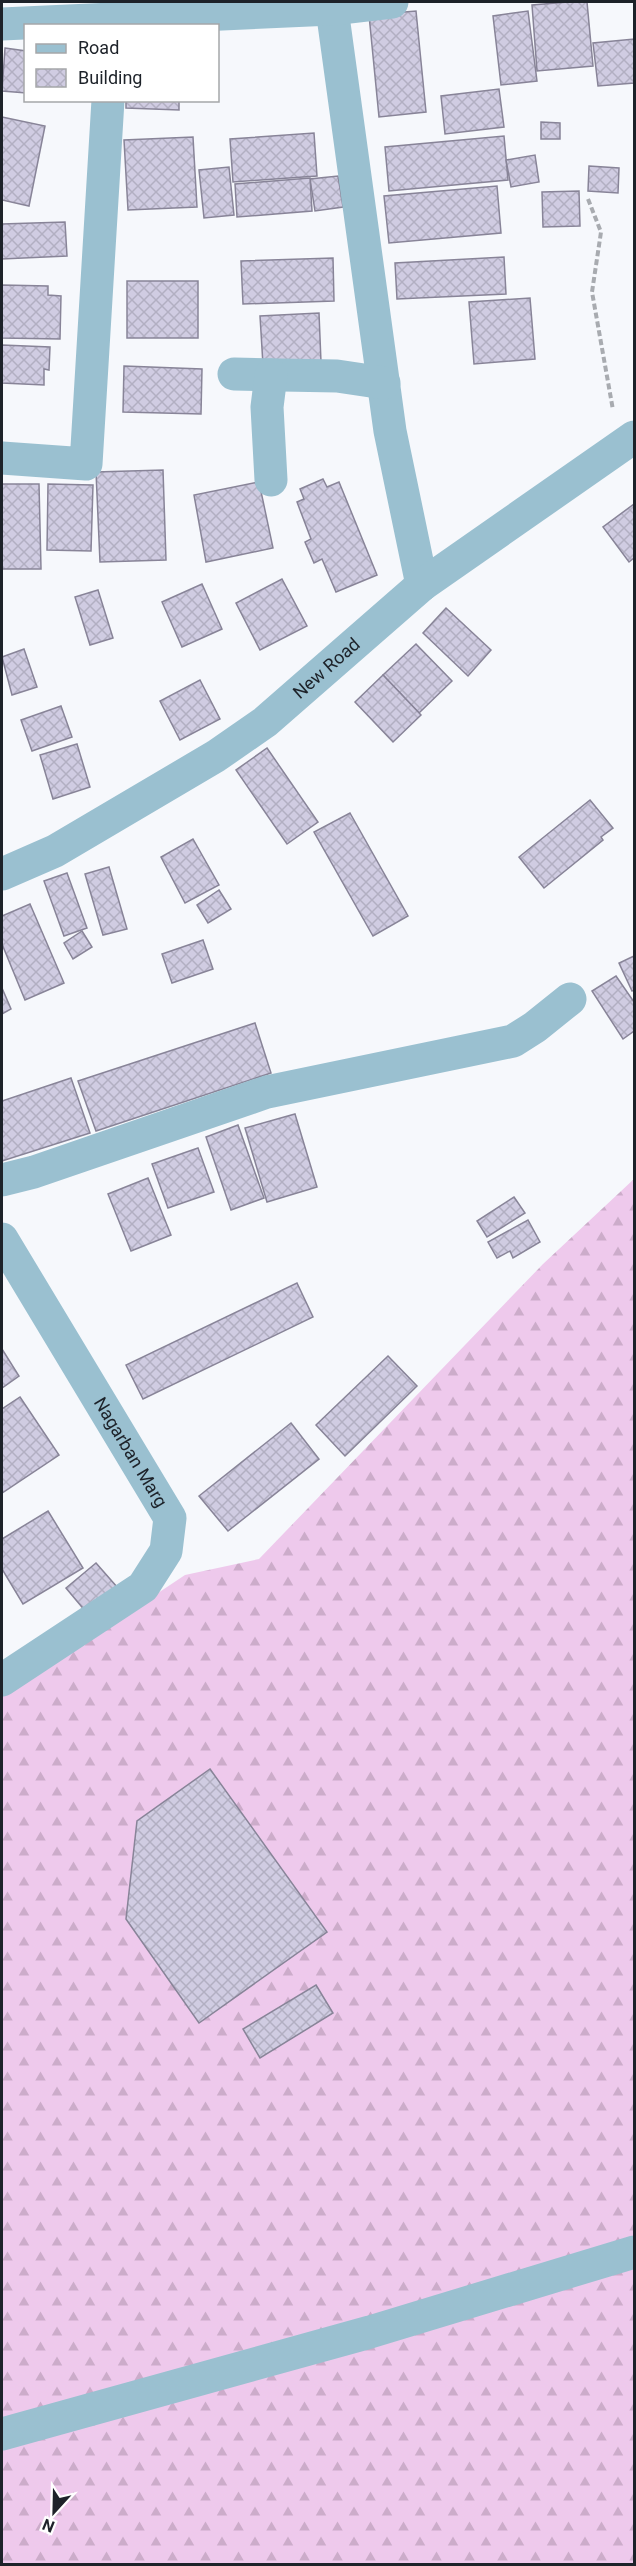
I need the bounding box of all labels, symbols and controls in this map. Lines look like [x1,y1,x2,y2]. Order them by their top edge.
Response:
legend [24,24,219,102]
text: Road [78,37,119,58]
text: Building [78,67,142,88]
street label: New Road [289,633,364,703]
street label: Nagarban Marg [90,1393,172,1511]
north arrow [24,2482,84,2542]
text: N [40,2515,57,2536]

